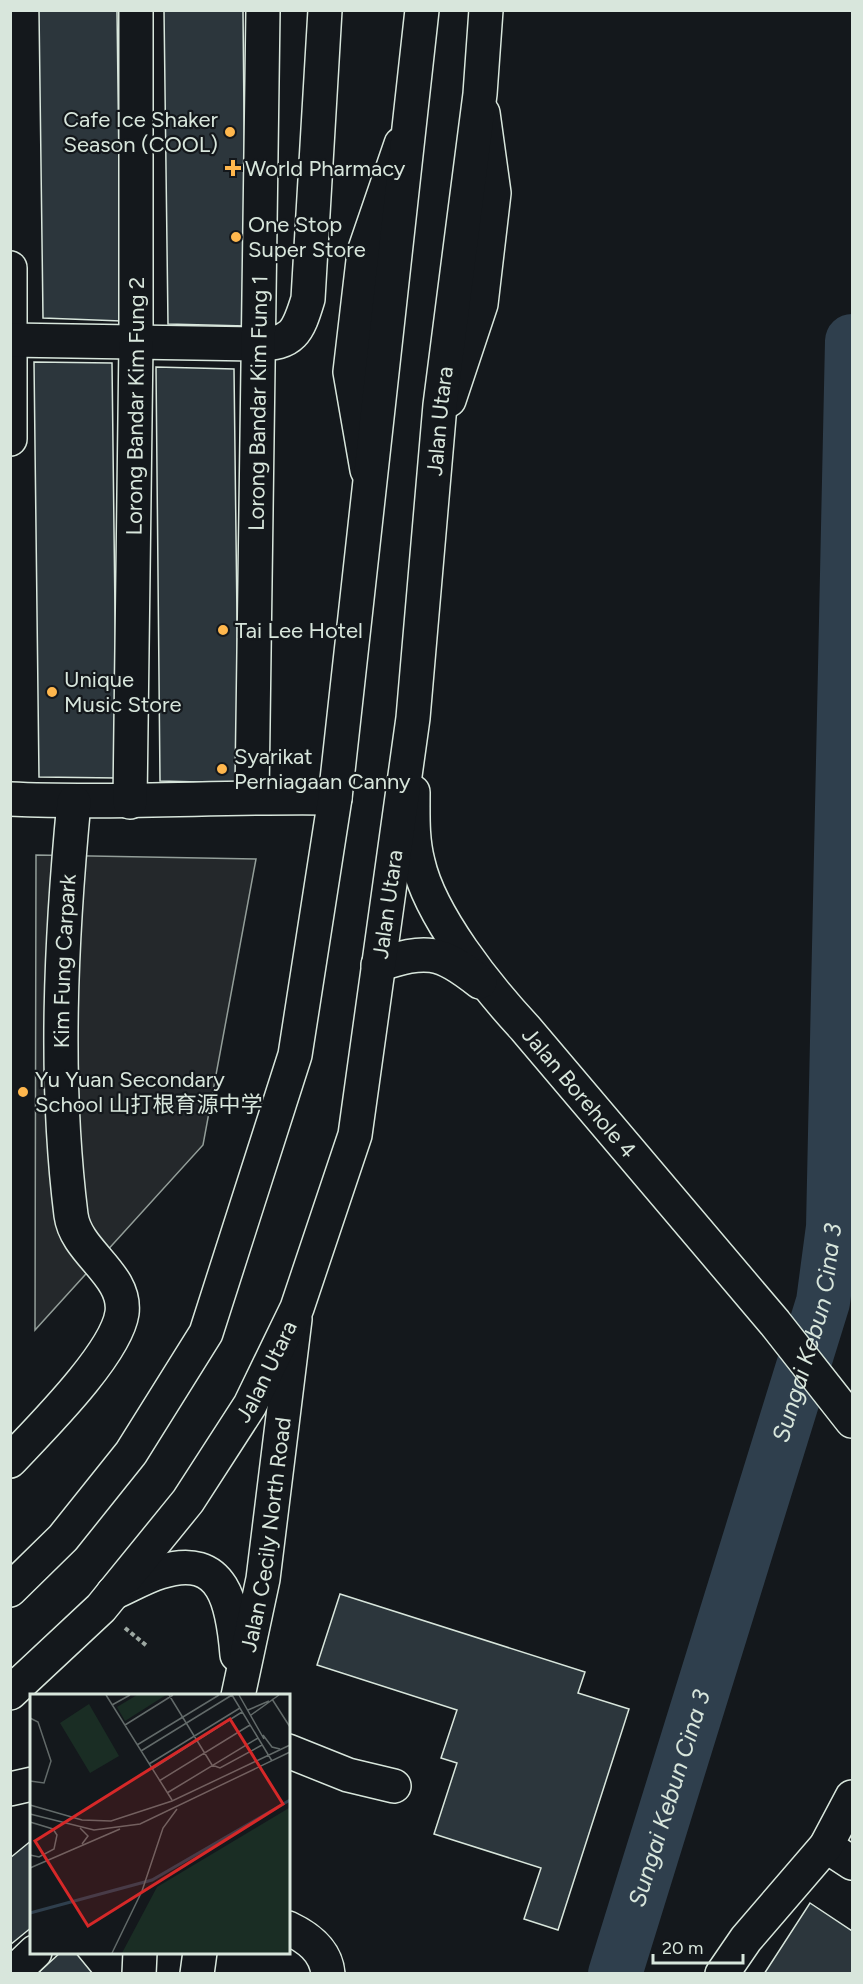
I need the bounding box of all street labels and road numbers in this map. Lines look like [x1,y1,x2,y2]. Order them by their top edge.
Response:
street label: Lorong Bandar Kim Fung 1 [243,275,273,531]
street label: Lorong Bandar Kim Fung 2 [120,277,150,536]
street label: Jalan Utara [421,365,459,477]
street label: Jalan Utara [367,848,409,961]
street label: Kim Fung Carpark [48,873,82,1048]
street label: Jalan Borehole 4 [516,1022,642,1164]
street label: Jalan Utara [229,1316,303,1428]
street label: Jalan Cecily North Road [235,1416,297,1654]

